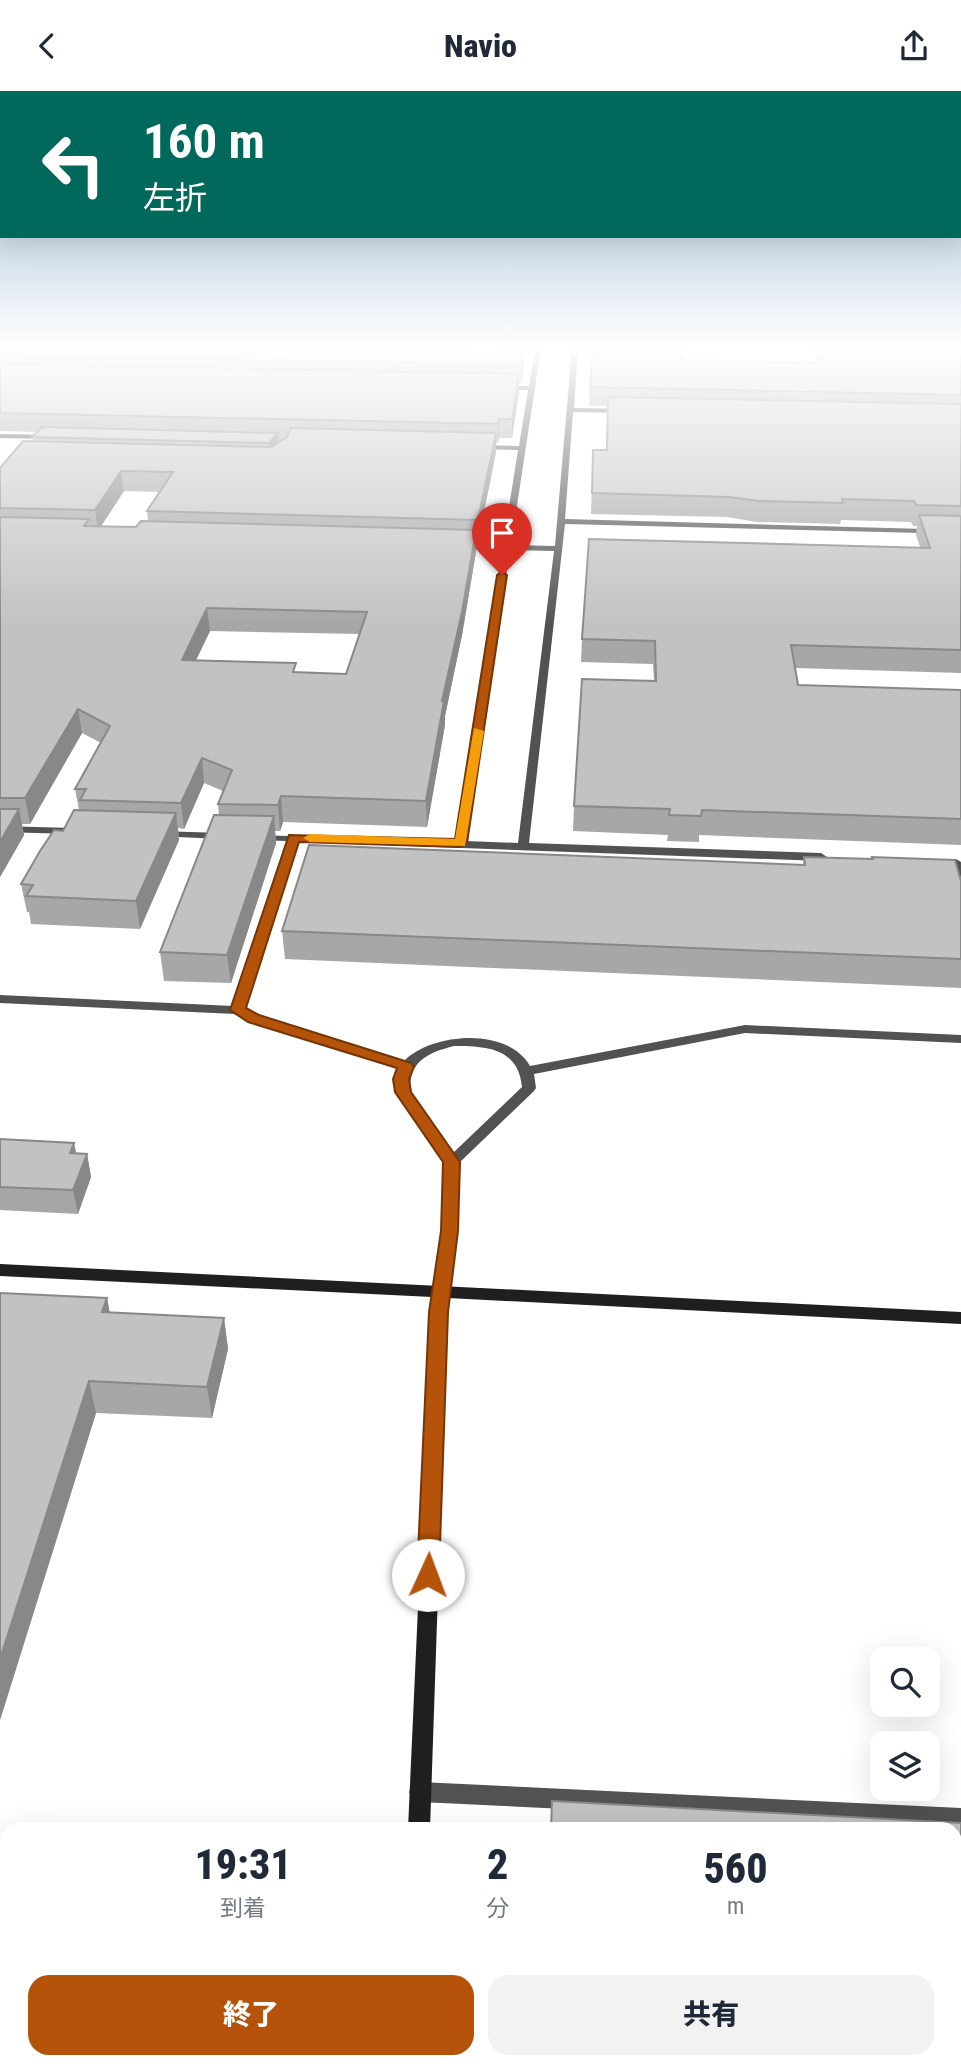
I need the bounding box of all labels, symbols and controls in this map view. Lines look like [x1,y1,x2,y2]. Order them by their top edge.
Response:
icon: back [28,27,66,65]
text: Navio [444,27,517,65]
icon: share [895,27,933,65]
text: 160 m [143,113,265,170]
icon: left [28,119,119,210]
text: 左折 [143,179,207,217]
pin [472,503,532,575]
icon: arrive [483,514,521,552]
position arrow [391,1538,465,1612]
map controls [870,1647,940,1801]
button: search [870,1647,940,1717]
button: layers [870,1731,940,1801]
text: 19:31 [194,1840,292,1889]
text: 2 [487,1840,508,1889]
text: 560 [704,1844,768,1893]
text: m [727,1893,744,1920]
text: 到着 [220,1895,266,1922]
text: 分 [486,1895,509,1922]
button: 終了 [28,1975,474,2055]
button: 共有 [488,1975,934,2055]

